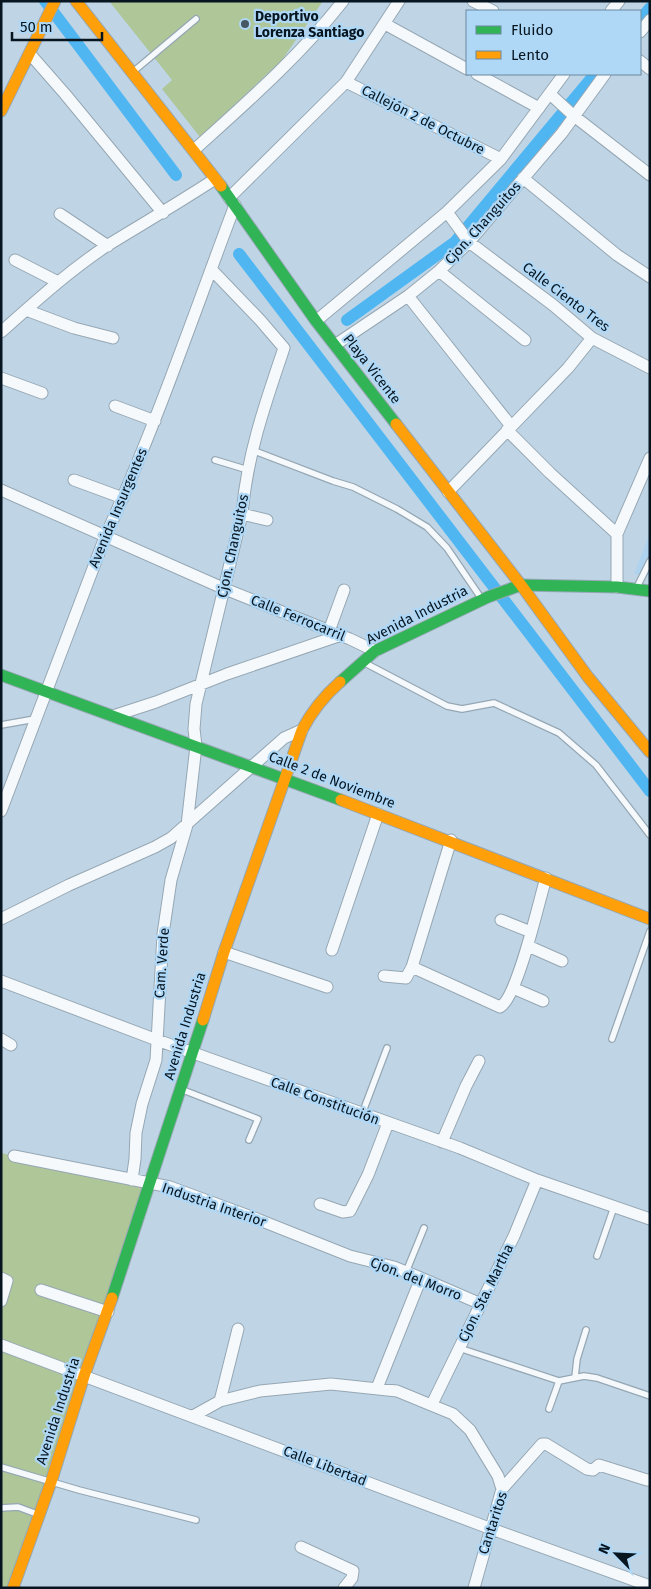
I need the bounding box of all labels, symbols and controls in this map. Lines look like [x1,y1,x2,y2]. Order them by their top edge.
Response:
place label: Deportivo Lorenza Santiago [255,8,364,41]
scale bar [12,10,102,42]
legend [466,10,641,75]
text: 50 m [20,18,53,36]
marker: Deportivo Lorenza Santiago [239,18,251,30]
text: Fluido [511,21,553,39]
text: Lento [511,46,549,64]
street label: Callejón 2 de Octubre [359,82,487,158]
street label: Cjon. Changuitos [441,178,525,268]
street label: Calle Ciento Tres [519,259,613,336]
street label: Playa Vicente [339,331,405,407]
street label: Avenida Insurgentes [85,445,151,570]
street label: Cjon. Changuitos [214,492,252,599]
street label: Avenida Industria [363,582,471,648]
street label: Calle Ferrocarril [248,591,348,645]
street label: Calle 2 de Noviembre [266,748,398,812]
street label: Cam. Verde [151,927,173,999]
street label: Avenida Industria [161,970,209,1082]
street label: Calle Constitución [268,1073,382,1129]
street label: Industria Interior [160,1179,269,1231]
street label: Cjon. Sta. Martha [455,1241,517,1345]
street label: Cjon. del Morro [368,1254,464,1304]
street label: Avenida Industria [33,1355,83,1467]
street label: Calle Libertad [281,1442,369,1490]
street label: Cantaritos [475,1489,511,1557]
north arrow [591,1529,641,1579]
text: N [595,1541,614,1557]

